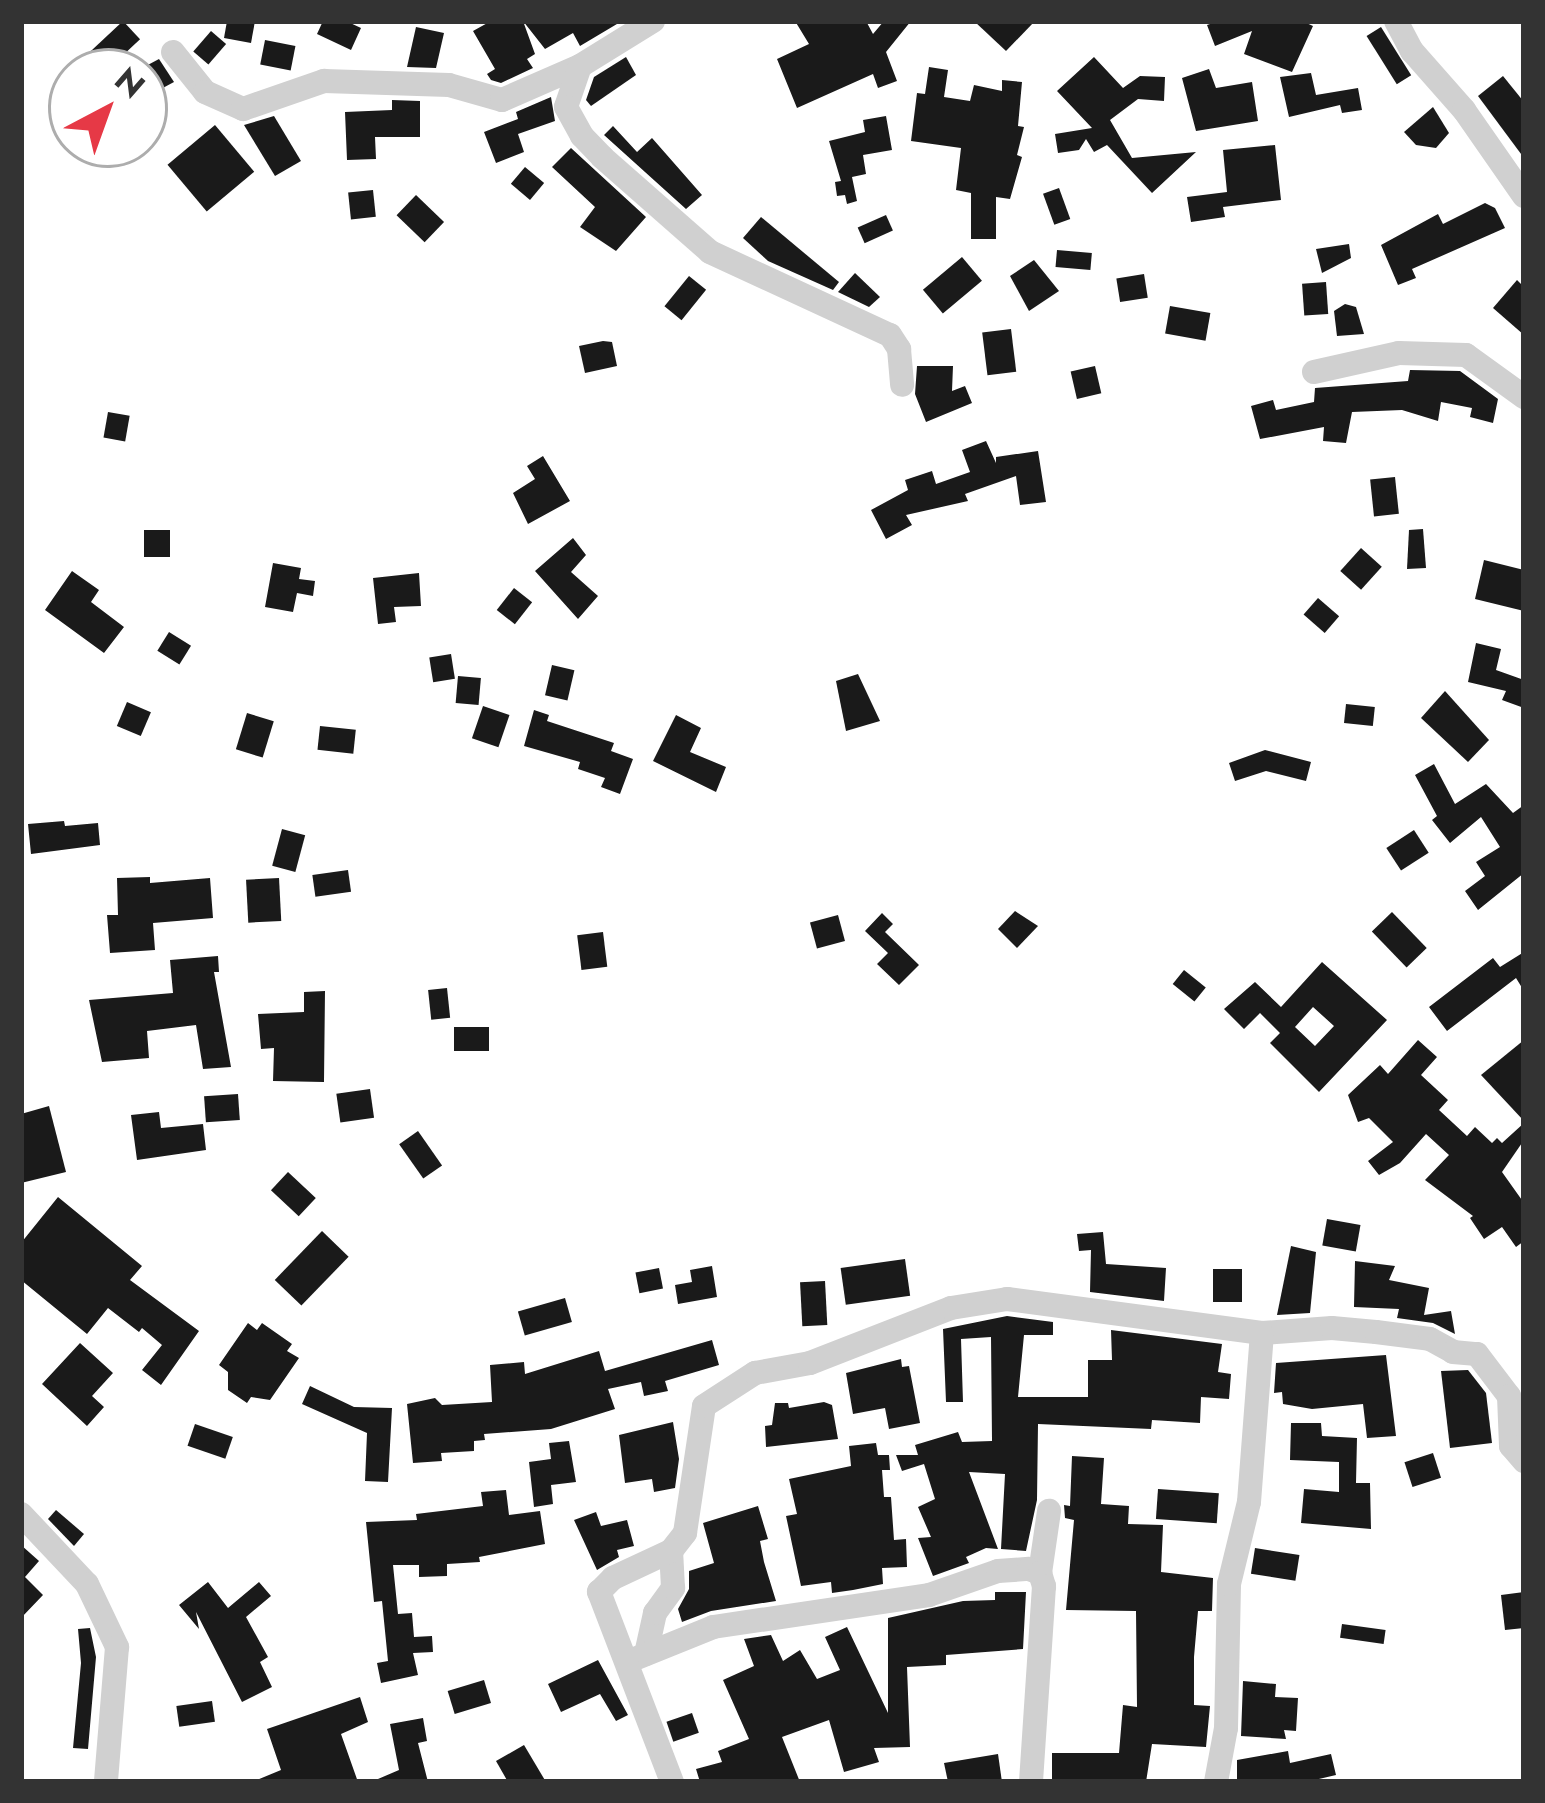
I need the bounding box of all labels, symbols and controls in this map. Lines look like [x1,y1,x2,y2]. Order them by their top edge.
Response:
north arrow [48,48,168,168]
text: N [105,56,155,109]

